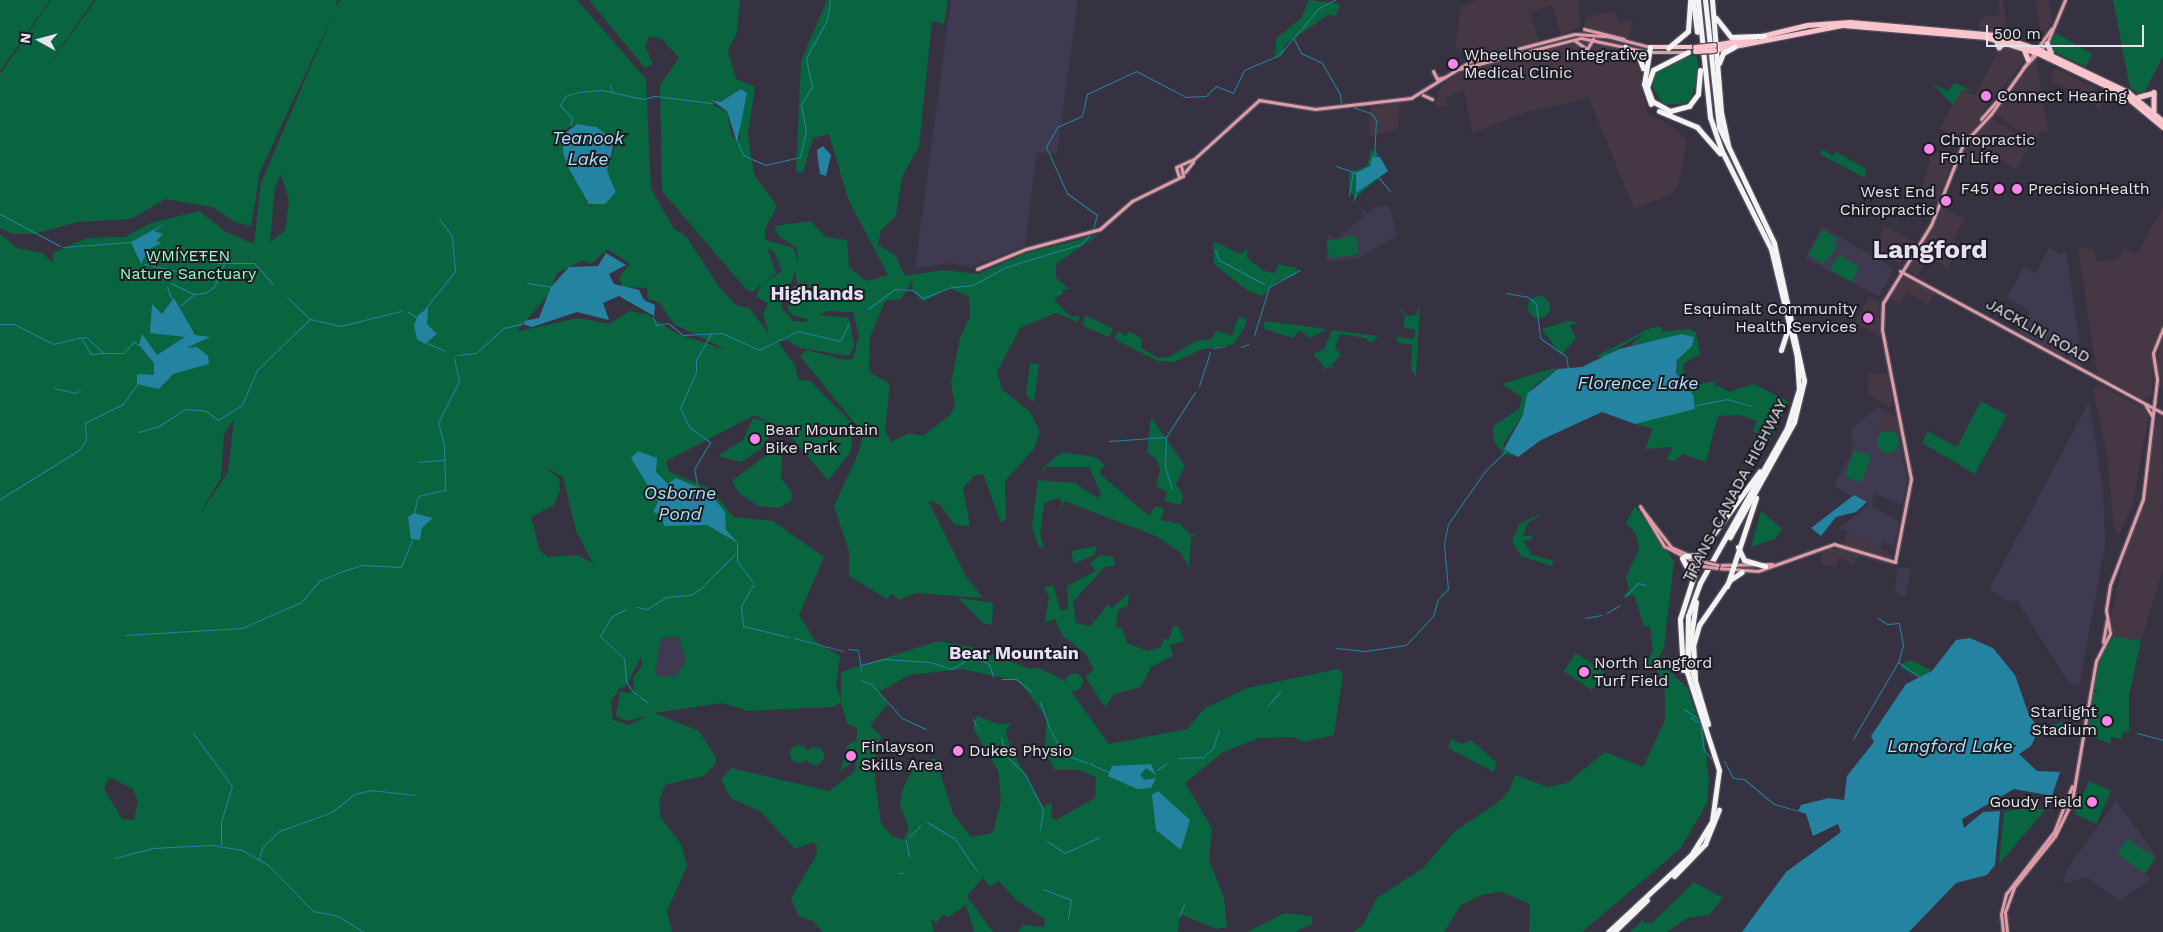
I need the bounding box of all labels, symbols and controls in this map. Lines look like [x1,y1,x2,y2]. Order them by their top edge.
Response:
north arrow [15,15,65,65]
scale bar [1988,15,2146,47]
text: 500 m [1994,25,2041,43]
text: N [17,32,34,44]
place label: Wheelhouse Integrative Medical Clinic [1464,45,1648,83]
marker: Wheelhouse Integrative Medical Clinic [1446,57,1460,71]
place label: Connect Hearing [1997,86,2127,106]
marker: Connect Hearing [1979,89,1993,103]
water label: Teanook Lake [552,128,624,170]
place label: Chiropractic For Life [1940,130,2035,168]
marker: Chiropractic For Life [1922,142,1936,156]
place label: F45 [1961,179,1989,199]
place label: PrecisionHealth [2028,179,2150,199]
place label: West End Chiropractic [1840,182,1935,220]
marker: PrecisionHealth [2010,182,2024,196]
marker: F45 [1993,183,2005,195]
marker: West End Chiropractic [1939,194,1953,208]
district label: Langford [1873,234,1987,266]
park label: W̱MÍYEŦEN Nature Sanctuary [120,246,256,284]
district label: Highlands [770,283,864,305]
street label: JACKLIN ROAD [1983,294,2093,368]
place label: Esquimalt Community Health Services [1683,299,1857,337]
marker: Esquimalt Community Health Services [1861,311,1875,325]
water label: Florence Lake [1577,372,1699,394]
street label: TRANS-CANADA HIGHWAY [1678,396,1792,586]
place label: Bear Mountain Bike Park [765,420,878,458]
marker: Bear Mountain Bike Park [749,433,761,445]
water label: Osborne Pond [644,483,716,526]
district label: Bear Mountain [949,642,1079,664]
place label: North Langford Turf Field [1594,653,1712,691]
marker: North Langford Turf Field [1578,666,1590,678]
place label: Starlight Stadium [2030,702,2097,740]
marker: Starlight Stadium [2101,715,2113,727]
water label: Langford Lake [1887,735,2013,757]
place label: Finlayson Skills Area [861,737,943,775]
place label: Dukes Physio [969,741,1072,761]
marker: Dukes Physio [951,744,965,758]
marker: Finlayson Skills Area [845,750,857,762]
place label: Goudy Field [1989,792,2082,812]
marker: Goudy Field [2086,796,2098,808]

